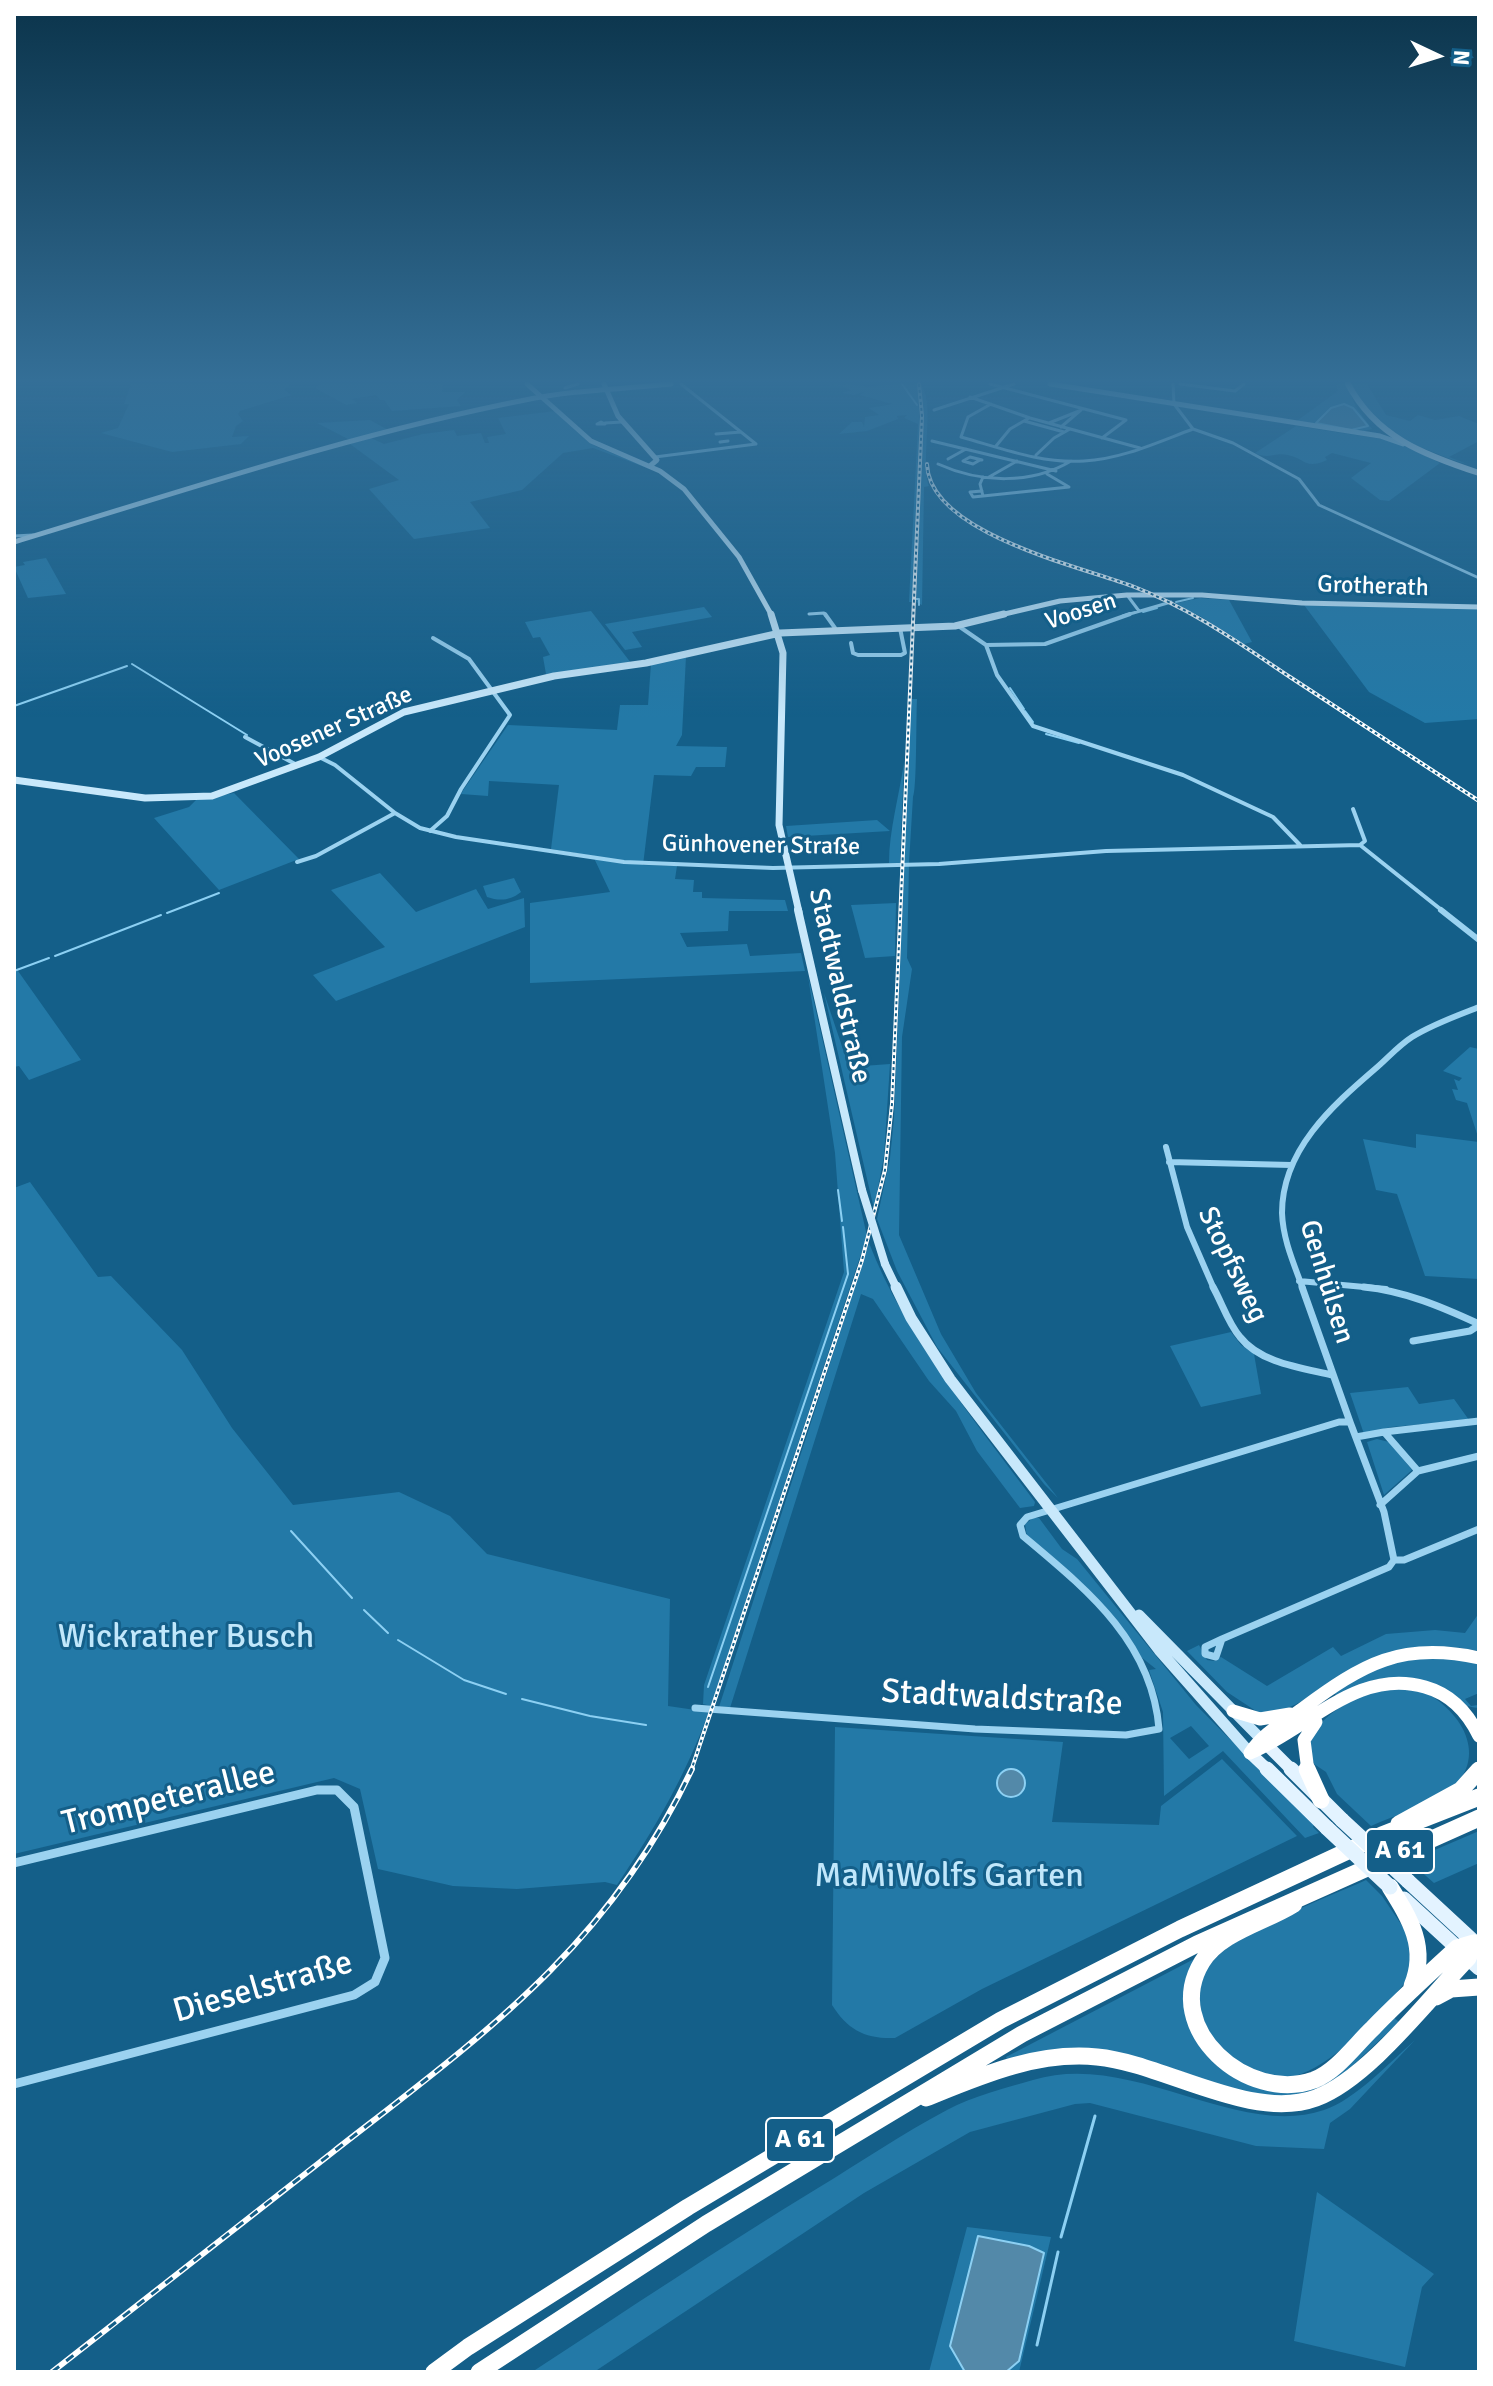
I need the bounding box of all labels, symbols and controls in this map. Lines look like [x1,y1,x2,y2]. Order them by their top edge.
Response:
north arrow [1397,16,1477,96]
text: N [1447,49,1475,66]
street label: Grotherath [1317,571,1429,603]
street label: Voosen [1042,587,1120,637]
street label: Voosener Straße [251,681,417,775]
street label: Günhovener Straße [662,830,860,862]
street label: Stadtwaldstraße [800,885,878,1087]
street label: Stopfsweg [1190,1202,1274,1328]
street label: Genhülsen [1291,1216,1361,1348]
park label: Wickrather Busch [58,1618,314,1658]
street label: Stadtwaldstraße [880,1672,1124,1726]
street label: Trompeterallee [58,1753,280,1845]
road number: A 61 [1366,1829,1434,1873]
park label: MaMiWolfs Garten [814,1857,1084,1897]
street label: Dieselstraße [169,1943,357,2033]
road number: A 61 [766,2118,834,2162]

